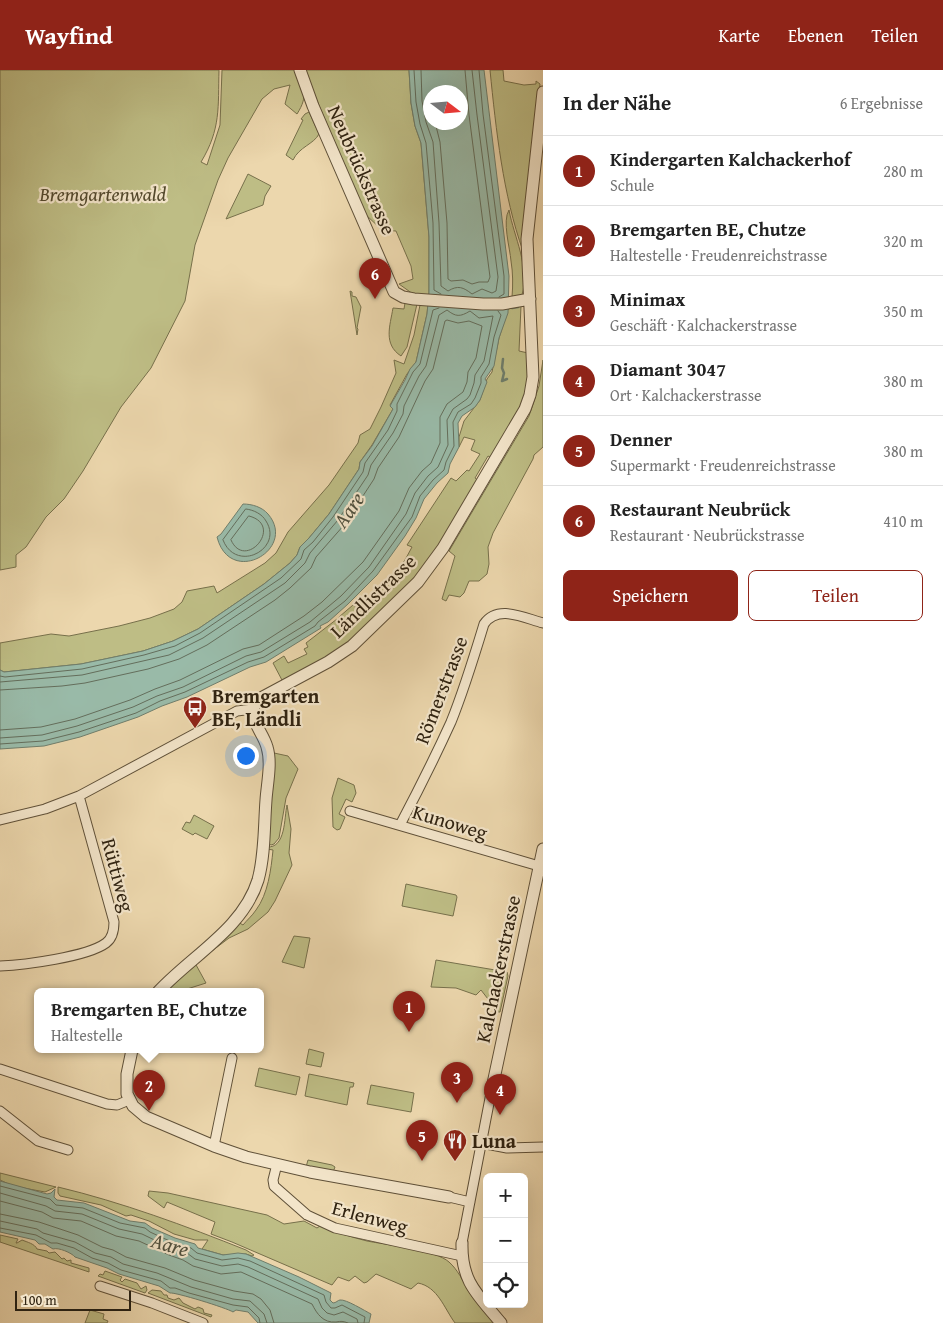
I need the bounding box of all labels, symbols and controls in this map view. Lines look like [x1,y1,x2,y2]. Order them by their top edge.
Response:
text: Wayfind [25,18,113,53]
text: Karte [719,22,760,49]
text: Ebenen [788,22,844,49]
text: Teilen [872,22,918,49]
north arrow [423,85,468,130]
text: In der Nähe [563,87,671,118]
text: 6 Ergebnisse [840,91,923,115]
street label: Neubrückstrasse [321,100,404,239]
text: Kindergarten Kalchackerhof [610,145,851,173]
text: 1 [575,159,583,183]
text: 280 m [883,159,923,183]
text: Schule [610,173,654,197]
park label: Bremgartenwald [39,179,167,208]
text: Bremgarten BE, Chutze [610,215,806,243]
text: 2 [575,229,583,253]
text: 320 m [883,229,923,253]
text: Haltestelle · Freudenreichstrasse [610,243,827,267]
pin: 6 [359,258,391,299]
text: Minimax [610,285,685,313]
text: 3 [575,299,583,323]
text: 350 m [883,299,923,323]
text: Geschäft · Kalchackerstrasse [610,313,797,337]
text: Diamant 3047 [610,355,726,383]
text: 4 [575,369,583,393]
text: 380 m [883,369,923,393]
text: Ort · Kalchackerstrasse [610,383,762,407]
text: Denner [610,425,672,453]
text: 5 [575,439,583,463]
text: 380 m [883,439,923,463]
text: Supermarkt · Freudenreichstrasse [610,453,836,477]
water label: Aare [325,486,372,535]
text: Restaurant Neubrück [610,495,790,523]
text: 6 [575,509,583,533]
text: 410 m [883,509,923,533]
text: Restaurant · Neubrückstrasse [610,523,805,547]
street label: Ländlistrasse [323,547,422,644]
button: Speichern [563,570,738,621]
button: Teilen [748,570,923,621]
street label: Römerstrasse [407,632,474,748]
place label: Bremgarten BE, Ländli [212,681,320,733]
bus stop icon: Bremgarten BE, Ländli [182,695,208,729]
your location [233,743,259,769]
street label: Kunoweg [409,796,491,847]
street label: Rüttiweg [95,835,142,915]
street label: Kalchackerstrasse [468,893,527,1045]
popup [34,988,264,1053]
pin: 1 [393,991,425,1032]
text: Bremgarten BE, Chutze [51,995,247,1023]
text: Haltestelle [51,1023,123,1047]
pin: 3 [441,1062,473,1103]
pin: 2 [133,1070,165,1111]
pin: 4 [484,1074,516,1115]
pin: 5 [406,1120,438,1161]
place label: Luna [472,1126,517,1155]
restaurant icon: Luna [442,1128,468,1162]
map controls [483,1173,528,1308]
button: + [483,1173,528,1218]
street label: Erlenweg [329,1192,411,1241]
button: − [483,1218,528,1263]
water label: Aare [147,1224,192,1265]
button: locate [483,1263,528,1308]
scale bar [15,1288,131,1311]
text: 100 m [22,1290,57,1310]

